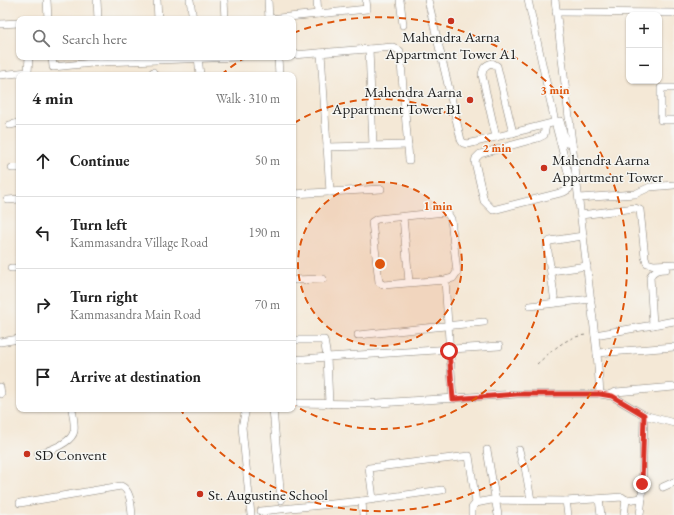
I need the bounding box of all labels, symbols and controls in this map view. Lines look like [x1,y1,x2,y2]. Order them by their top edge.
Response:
map controls [626,12,662,84]
button: + [626,12,662,48]
search box [16,16,296,60]
marker: Mahendra Aarna Appartment Tower A1 [446,16,456,26]
icon: search [30,27,52,49]
place label: Mahendra Aarna Appartment Tower A1 [384,27,517,63]
text: Search here [62,29,127,48]
button: − [626,48,662,84]
place label: Mahendra Aarna Appartment Tower B1 [331,82,462,118]
text: 3 min [540,82,570,98]
text: 4 min [32,87,73,109]
text: Walk · 310 m [216,90,280,107]
marker: Mahendra Aarna Appartment Tower B1 [465,95,475,105]
text: 2 min [482,140,512,156]
icon: ahead [32,150,54,172]
place label: Mahendra Aarna Appartment Tower [551,150,663,186]
text: Continue [70,151,130,170]
text: 50 m [255,152,280,169]
marker: Mahendra Aarna Appartment Tower [539,163,549,173]
text: 1 min [423,198,453,214]
text: Turn left [70,215,127,234]
icon: left [32,222,54,244]
text: 190 m [249,224,280,241]
text: Kammasandra Village Road [70,234,208,251]
centre of rings [373,257,387,271]
text: Turn right [70,287,138,306]
icon: right [32,294,54,316]
text: 70 m [255,296,280,313]
text: Kammasandra Main Road [70,306,201,323]
route start [440,342,458,360]
icon: arrive [32,366,54,388]
text: Arrive at destination [70,367,201,386]
place label: SD Convent [35,445,107,464]
marker: SD Convent [22,449,32,459]
route end [633,475,651,493]
place label: St. Augustine School [208,485,328,504]
marker: St. Augustine School [195,489,205,499]

